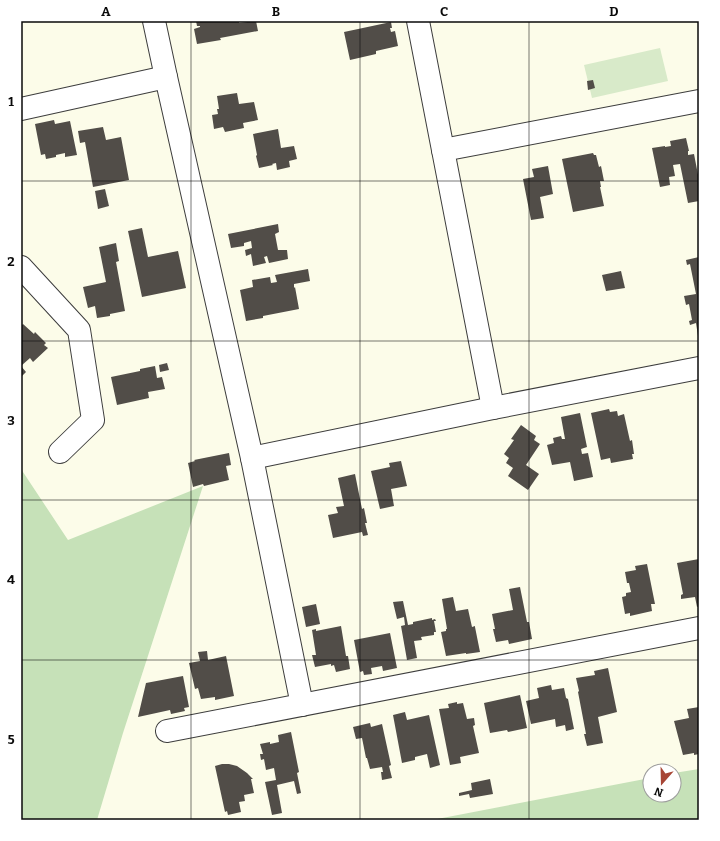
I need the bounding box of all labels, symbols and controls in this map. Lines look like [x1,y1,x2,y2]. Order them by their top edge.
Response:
text: A [101,4,111,19]
text: B [272,4,280,19]
text: C [440,4,448,19]
text: D [609,4,619,19]
text: 1 [8,94,14,109]
text: 2 [7,254,15,269]
text: 3 [7,413,15,428]
text: 4 [7,572,15,587]
text: 5 [7,732,15,747]
north arrow [642,763,682,803]
text: N [652,784,665,799]

